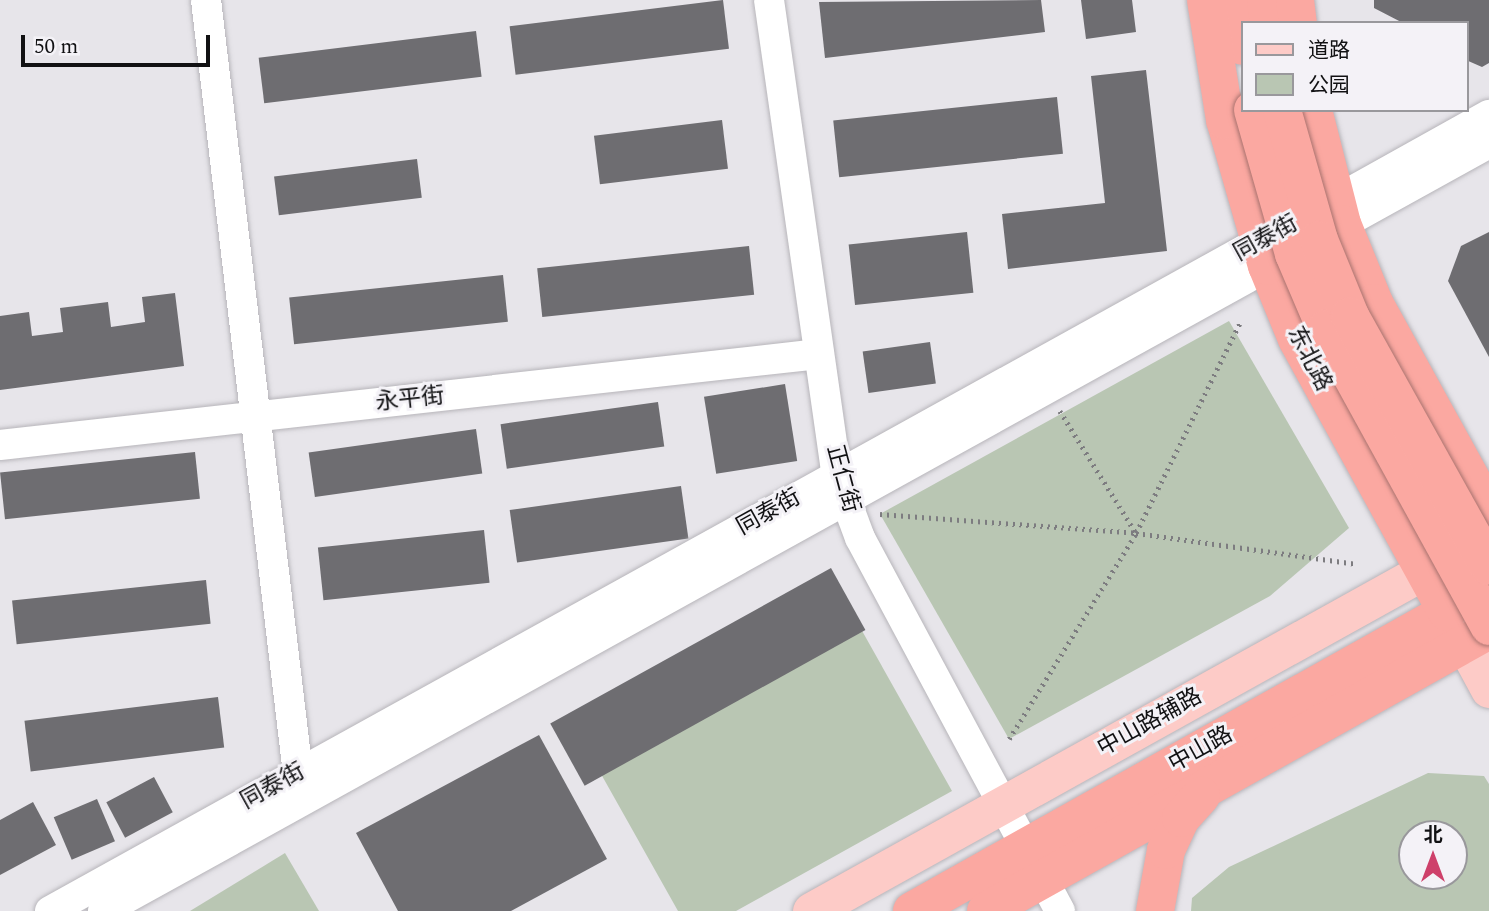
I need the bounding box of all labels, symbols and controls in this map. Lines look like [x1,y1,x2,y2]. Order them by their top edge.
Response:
scale bar [24,21,214,65]
legend [1240,21,1468,112]
text: 50 m [34,31,78,63]
text: 道路 [1308,35,1350,67]
text: 公园 [1308,70,1350,102]
street label: 同泰街 [1229,210,1303,268]
street label: 东北路 [1281,322,1337,396]
street label: 永平街 [374,383,446,417]
street label: 正仁街 [820,442,864,516]
street label: 同泰街 [732,484,806,542]
street label: 中山路辅路 [1093,683,1207,763]
street label: 中山路 [1164,721,1238,779]
street label: 同泰街 [236,758,310,816]
north arrow [1398,820,1468,890]
text: 北 [1423,821,1443,850]

